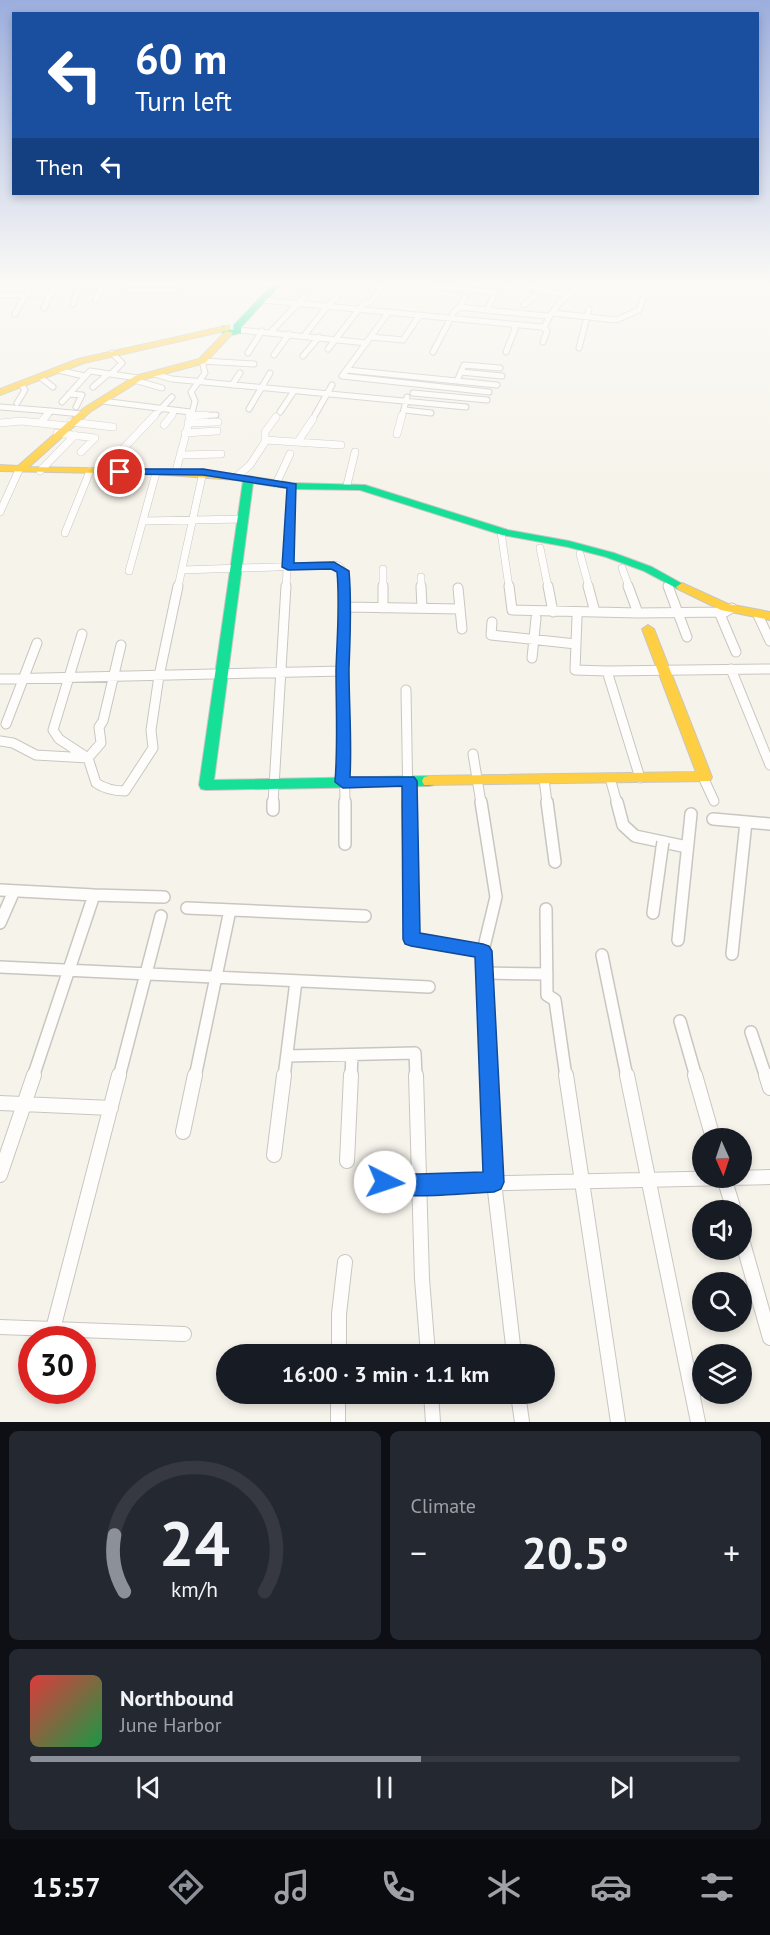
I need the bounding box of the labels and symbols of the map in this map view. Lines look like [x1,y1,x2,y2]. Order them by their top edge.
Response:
pin [94,446,145,497]
north arrow [692,1128,752,1188]
position arrow [353,1150,417,1214]
speed limit sign: 30 [18,1326,96,1404]

